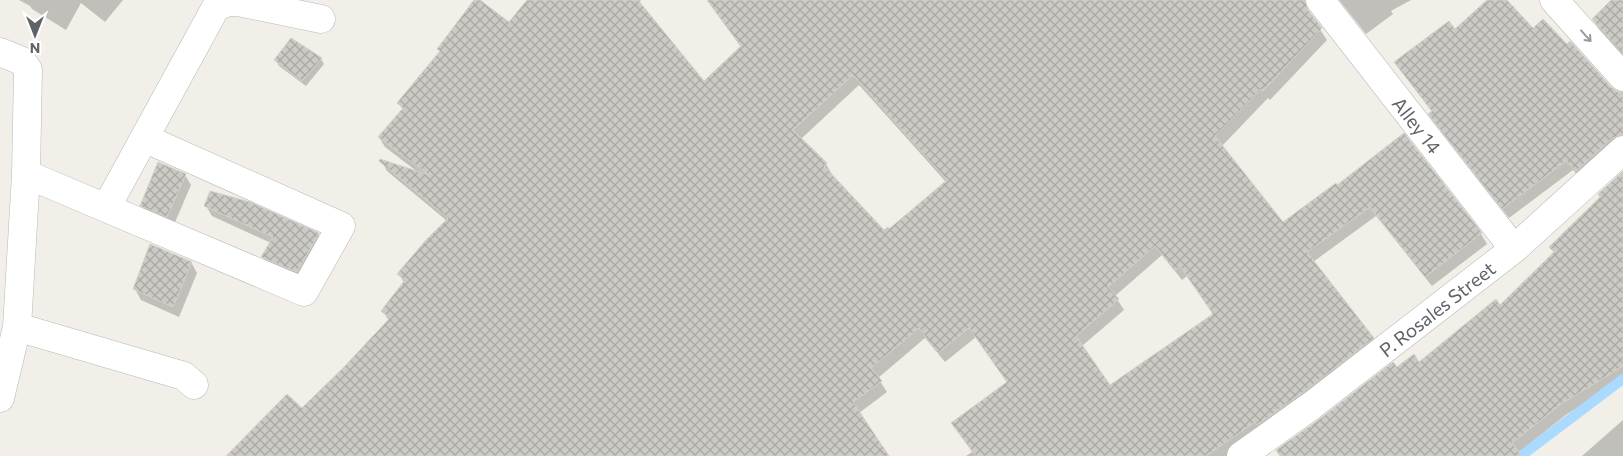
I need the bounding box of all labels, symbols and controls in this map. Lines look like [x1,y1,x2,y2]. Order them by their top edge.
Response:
north arrow [10,10,60,60]
one-way arrow [1580,30,1592,43]
text: N [30,40,40,57]
street label: Alley 14 [1388,92,1446,158]
street label: P. Rosales Street [1374,256,1500,361]

